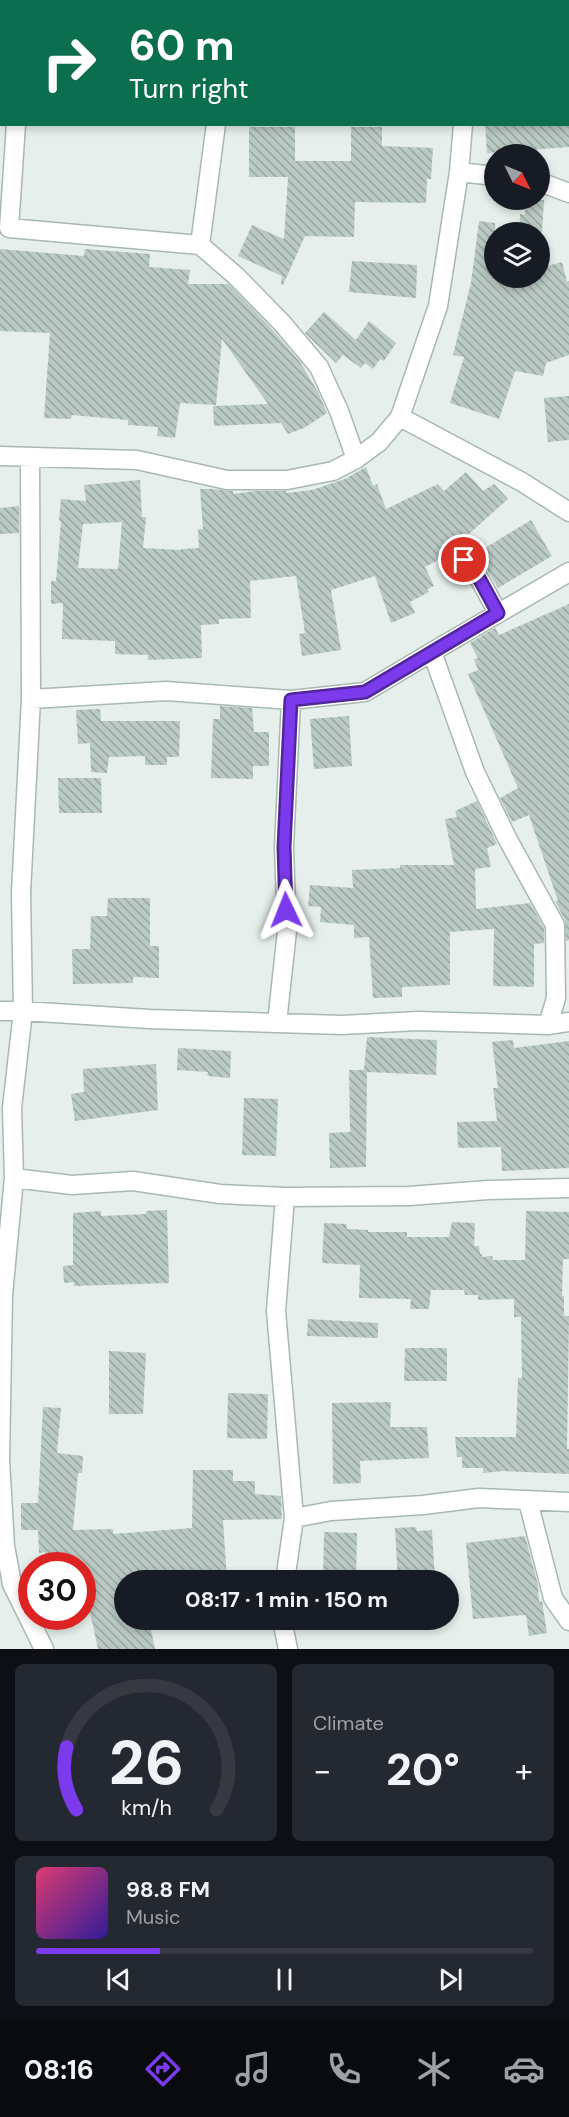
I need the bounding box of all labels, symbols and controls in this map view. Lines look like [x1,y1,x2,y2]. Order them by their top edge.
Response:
text: 60 m [129,18,235,73]
icon: right [30,24,108,102]
text: Turn right [129,71,249,106]
north arrow [484,144,550,210]
map controls [484,144,550,288]
button: layers [484,222,550,288]
pin [438,534,489,585]
icon: arrive [447,543,480,576]
position arrow [254,878,318,942]
speed limit sign: 30 [18,1552,96,1630]
text: 08:17 · 1 min · 150 m [185,1585,388,1614]
text: Climate [313,1710,384,1736]
text: 26 [108,1722,184,1803]
text: 20° [386,1740,460,1799]
text: − [313,1749,331,1792]
text: + [515,1749,533,1792]
text: km/h [121,1794,171,1822]
text: 98.8 FM [126,1875,210,1904]
text: Music [126,1904,181,1930]
icon: previous [102,1963,135,1996]
icon: pause [268,1963,301,1996]
icon: next [434,1963,467,1996]
icon: directions [142,2048,184,2090]
icon: music [232,2048,274,2090]
icon: phone [323,2048,365,2090]
icon: climate [413,2048,455,2090]
icon: car [503,2048,545,2090]
text: 08:16 [24,2052,94,2087]

